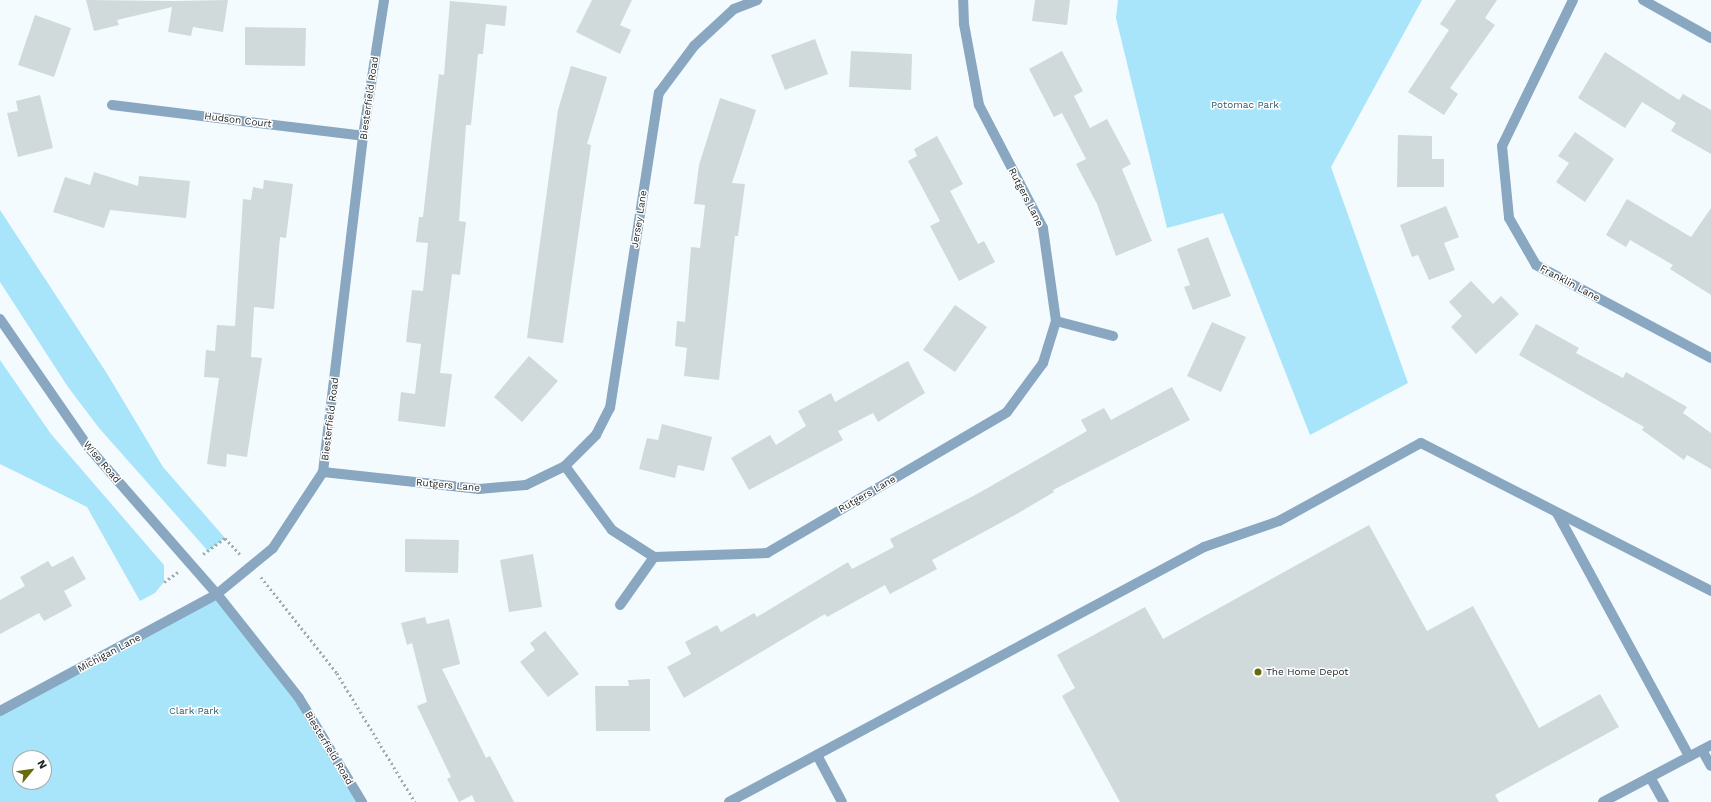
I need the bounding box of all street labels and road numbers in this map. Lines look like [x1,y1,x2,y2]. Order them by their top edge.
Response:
street label: Biesterfield Road [357,56,381,140]
street label: Hudson Court [204,110,272,130]
street label: Rutgers Lane [1006,166,1046,228]
street label: Jersey Lane [629,189,649,249]
street label: Franklin Lane [1538,262,1602,304]
street label: Biesterfield Road [319,377,341,461]
street label: Wise Road [81,439,123,485]
street label: Rutgers Lane [836,473,898,515]
street label: Rutgers Lane [416,476,480,494]
street label: Michigan Lane [75,631,143,675]
street label: Biesterfield Road [302,709,356,787]

